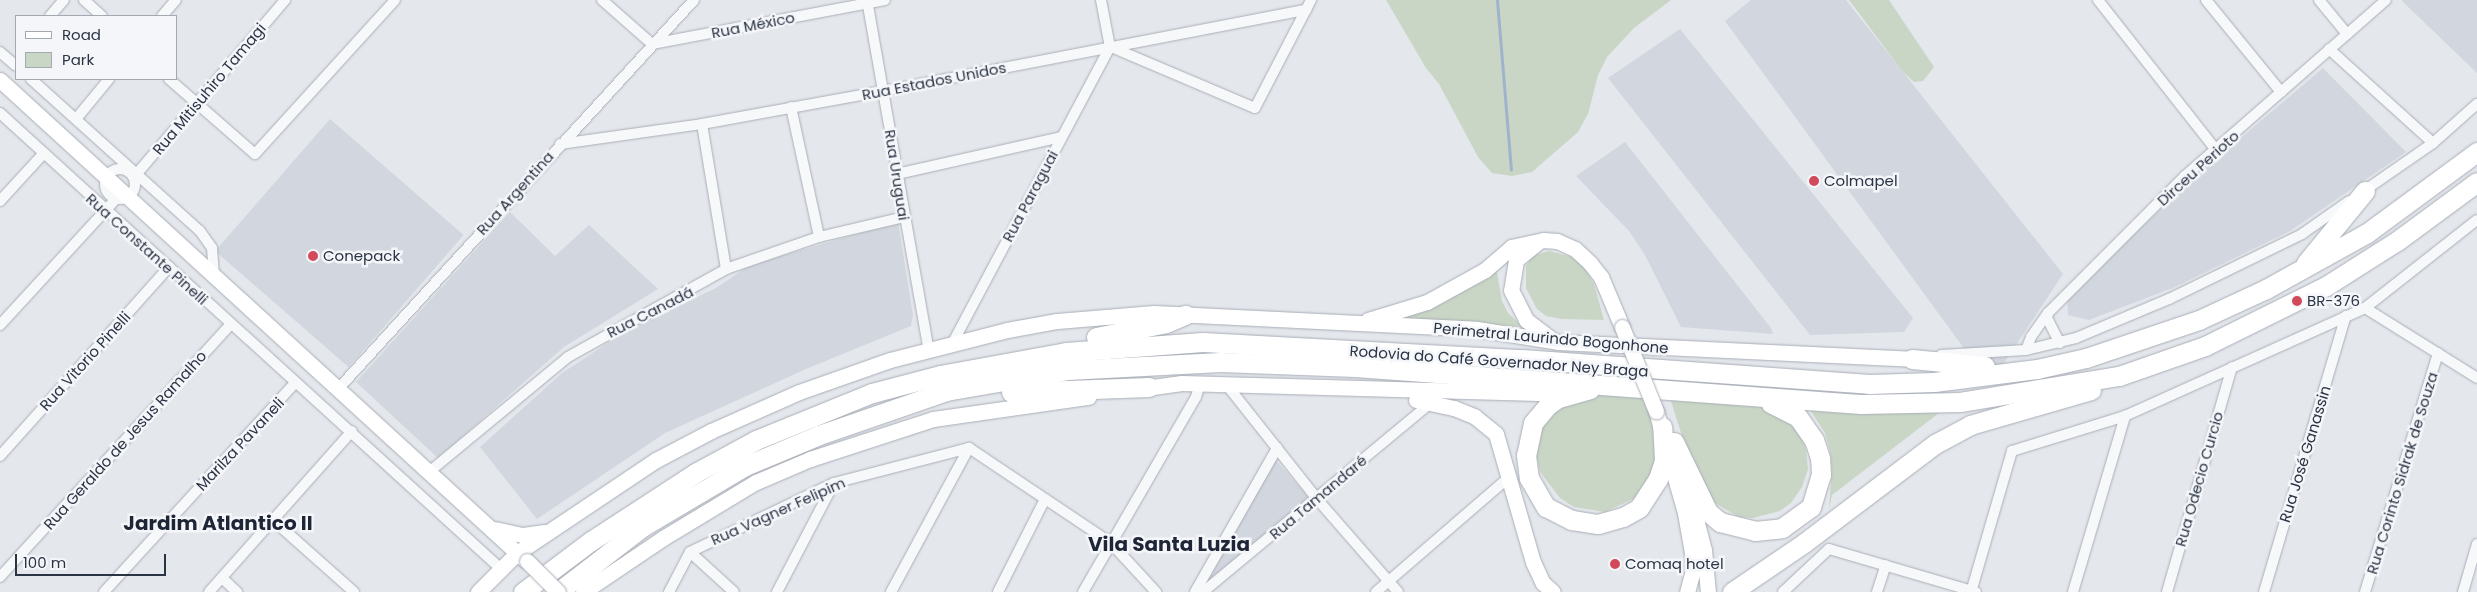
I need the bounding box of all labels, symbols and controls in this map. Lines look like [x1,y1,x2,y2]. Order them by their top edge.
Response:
street label: Rua México [710,8,796,42]
legend [15,15,178,80]
street label: Rua Mitisuhiro Tamagi [149,20,269,158]
text: Road [62,24,101,45]
text: Park [62,49,94,70]
street label: Rua Estados Unidos [860,58,1008,104]
street label: Dirceu Perioto [2153,127,2243,209]
street label: Rua Uruguai [881,128,913,222]
street label: Rua Argentina [473,147,557,239]
street label: Rua Paraguai [998,147,1062,245]
place label: Colmapel [1824,172,1898,190]
marker: Colmapel [1808,175,1820,187]
street label: Rua Constante Pinelli [82,190,212,308]
place label: Conepack [323,247,400,265]
marker: Conepack [307,250,319,262]
street label: Rua Canadá [604,283,696,341]
place label: BR-376 [2307,292,2360,310]
marker: BR-376 [2291,295,2303,307]
street label: Rua Vitorio Pinelli [36,308,134,414]
street label: Perimetral Laurindo Bogonhone [1433,319,1669,357]
street label: Rodovia do Café Governador Ney Braga [1349,342,1649,380]
street label: Rua Geraldo de Jesus Ramalho [40,347,210,533]
street label: Rua Corinto Sidrak de Souza [2363,370,2441,576]
street label: Rua José Ganassin [2276,383,2334,525]
street label: Marilza Pavaneli [192,394,288,494]
street label: Rua Odecio Curcio [2171,409,2227,549]
street label: Rua Tamandaré [1266,451,1370,543]
street label: Rua Vagner Felipim [708,473,848,549]
district label: Jardim Atlantico II [123,511,313,535]
district label: Vila Santa Luzia [1088,532,1250,556]
scale bar [18,544,169,576]
text: 100 m [23,552,66,573]
place label: Comaq hotel [1625,555,1724,573]
marker: Comaq hotel [1609,558,1621,570]

